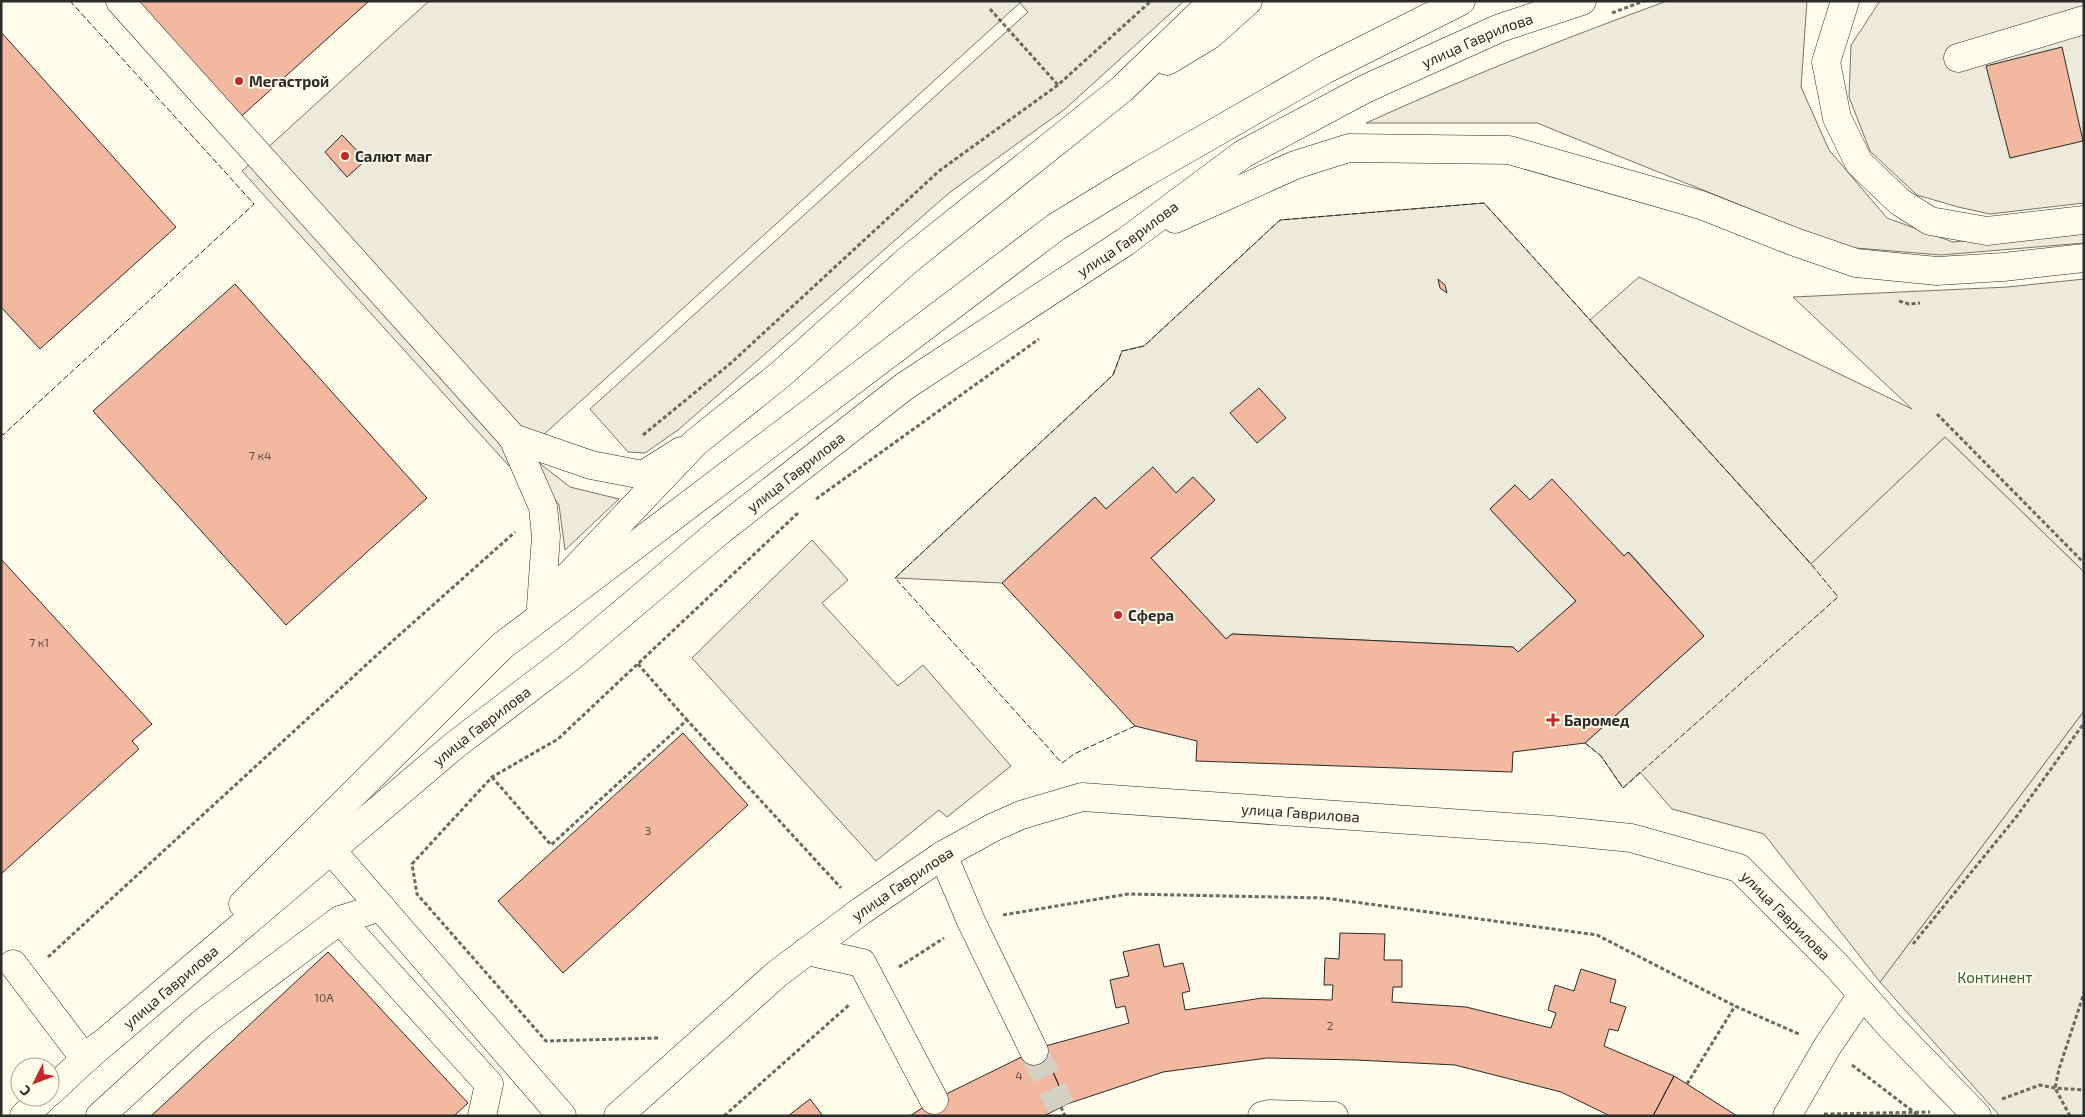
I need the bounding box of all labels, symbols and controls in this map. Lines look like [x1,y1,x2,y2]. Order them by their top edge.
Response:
street label: улица Гаврилова [1419,9,1535,72]
place label: Мегастрой [249,72,329,90]
marker: Мегастрой [233,75,245,87]
place label: Салют маг [355,147,432,165]
marker: Салют маг [339,150,351,162]
street label: улица Гаврилова [1074,197,1181,281]
street label: улица Гаврилова [743,428,848,516]
house number: 7 к4 [249,448,271,462]
place label: Сфера [1128,606,1174,624]
marker: Сфера [1112,609,1124,621]
house number: 7 к1 [29,635,49,649]
street label: улица Гаврилова [429,682,534,770]
place label: Баромед [1564,711,1630,729]
marker: Баромед [1546,713,1560,727]
street label: улица Гаврилова [1241,799,1361,826]
house number: 3 [645,823,651,837]
street label: улица Гаврилова [848,842,956,925]
street label: улица Гаврилова [1737,867,1835,964]
street label: улица Гаврилова [119,941,222,1033]
park label: Континент [1957,968,2033,986]
house number: 10А [314,990,334,1004]
house number: 2 [1327,1018,1334,1032]
north arrow [10,1057,60,1107]
house number: 4 [1015,1068,1023,1082]
text: С [16,1082,34,1100]

